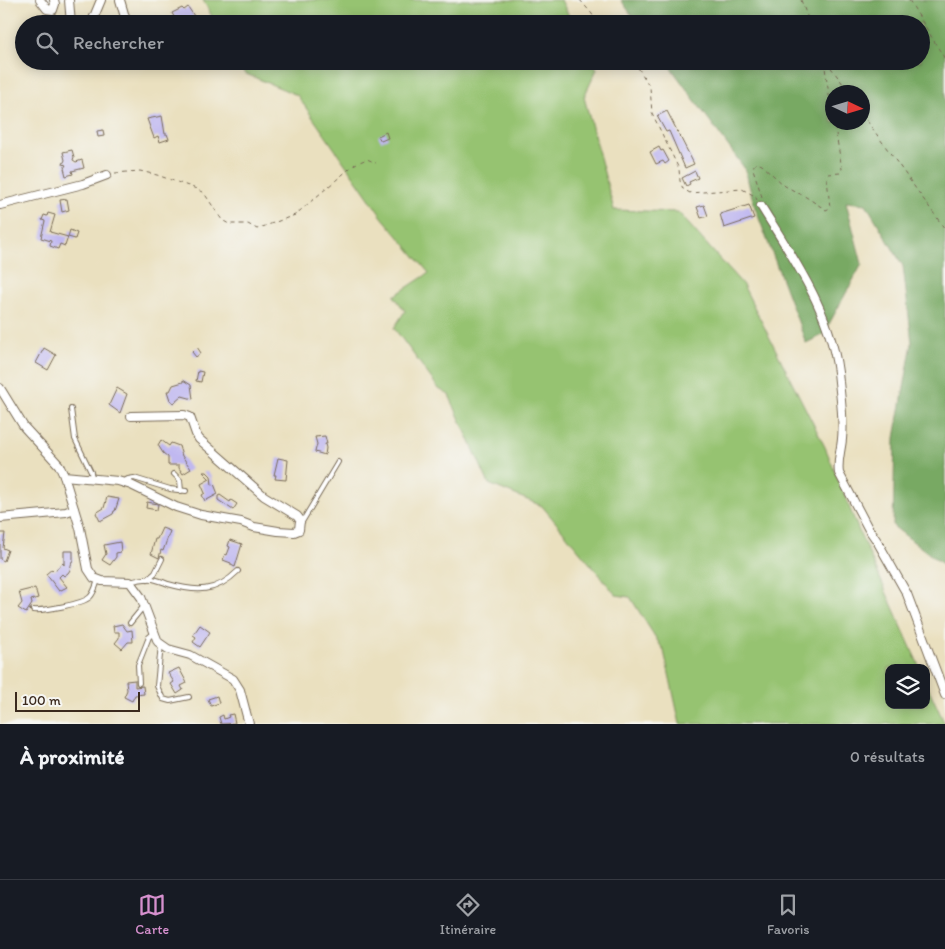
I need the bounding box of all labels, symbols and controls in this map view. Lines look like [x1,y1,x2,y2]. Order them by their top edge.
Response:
search box [15,15,930,70]
icon: search [33,29,61,57]
text: Rechercher [73,31,164,54]
north arrow [825,85,870,130]
map controls [885,664,930,709]
button: layers [885,664,930,709]
scale bar [15,689,140,712]
text: 100 m [22,692,61,709]
text: À proximité [20,744,125,769]
text: 0 résultats [850,747,925,766]
tab: Carte [135,891,169,938]
tab: Itinéraire [440,891,496,938]
tab: Favoris [767,891,810,938]

